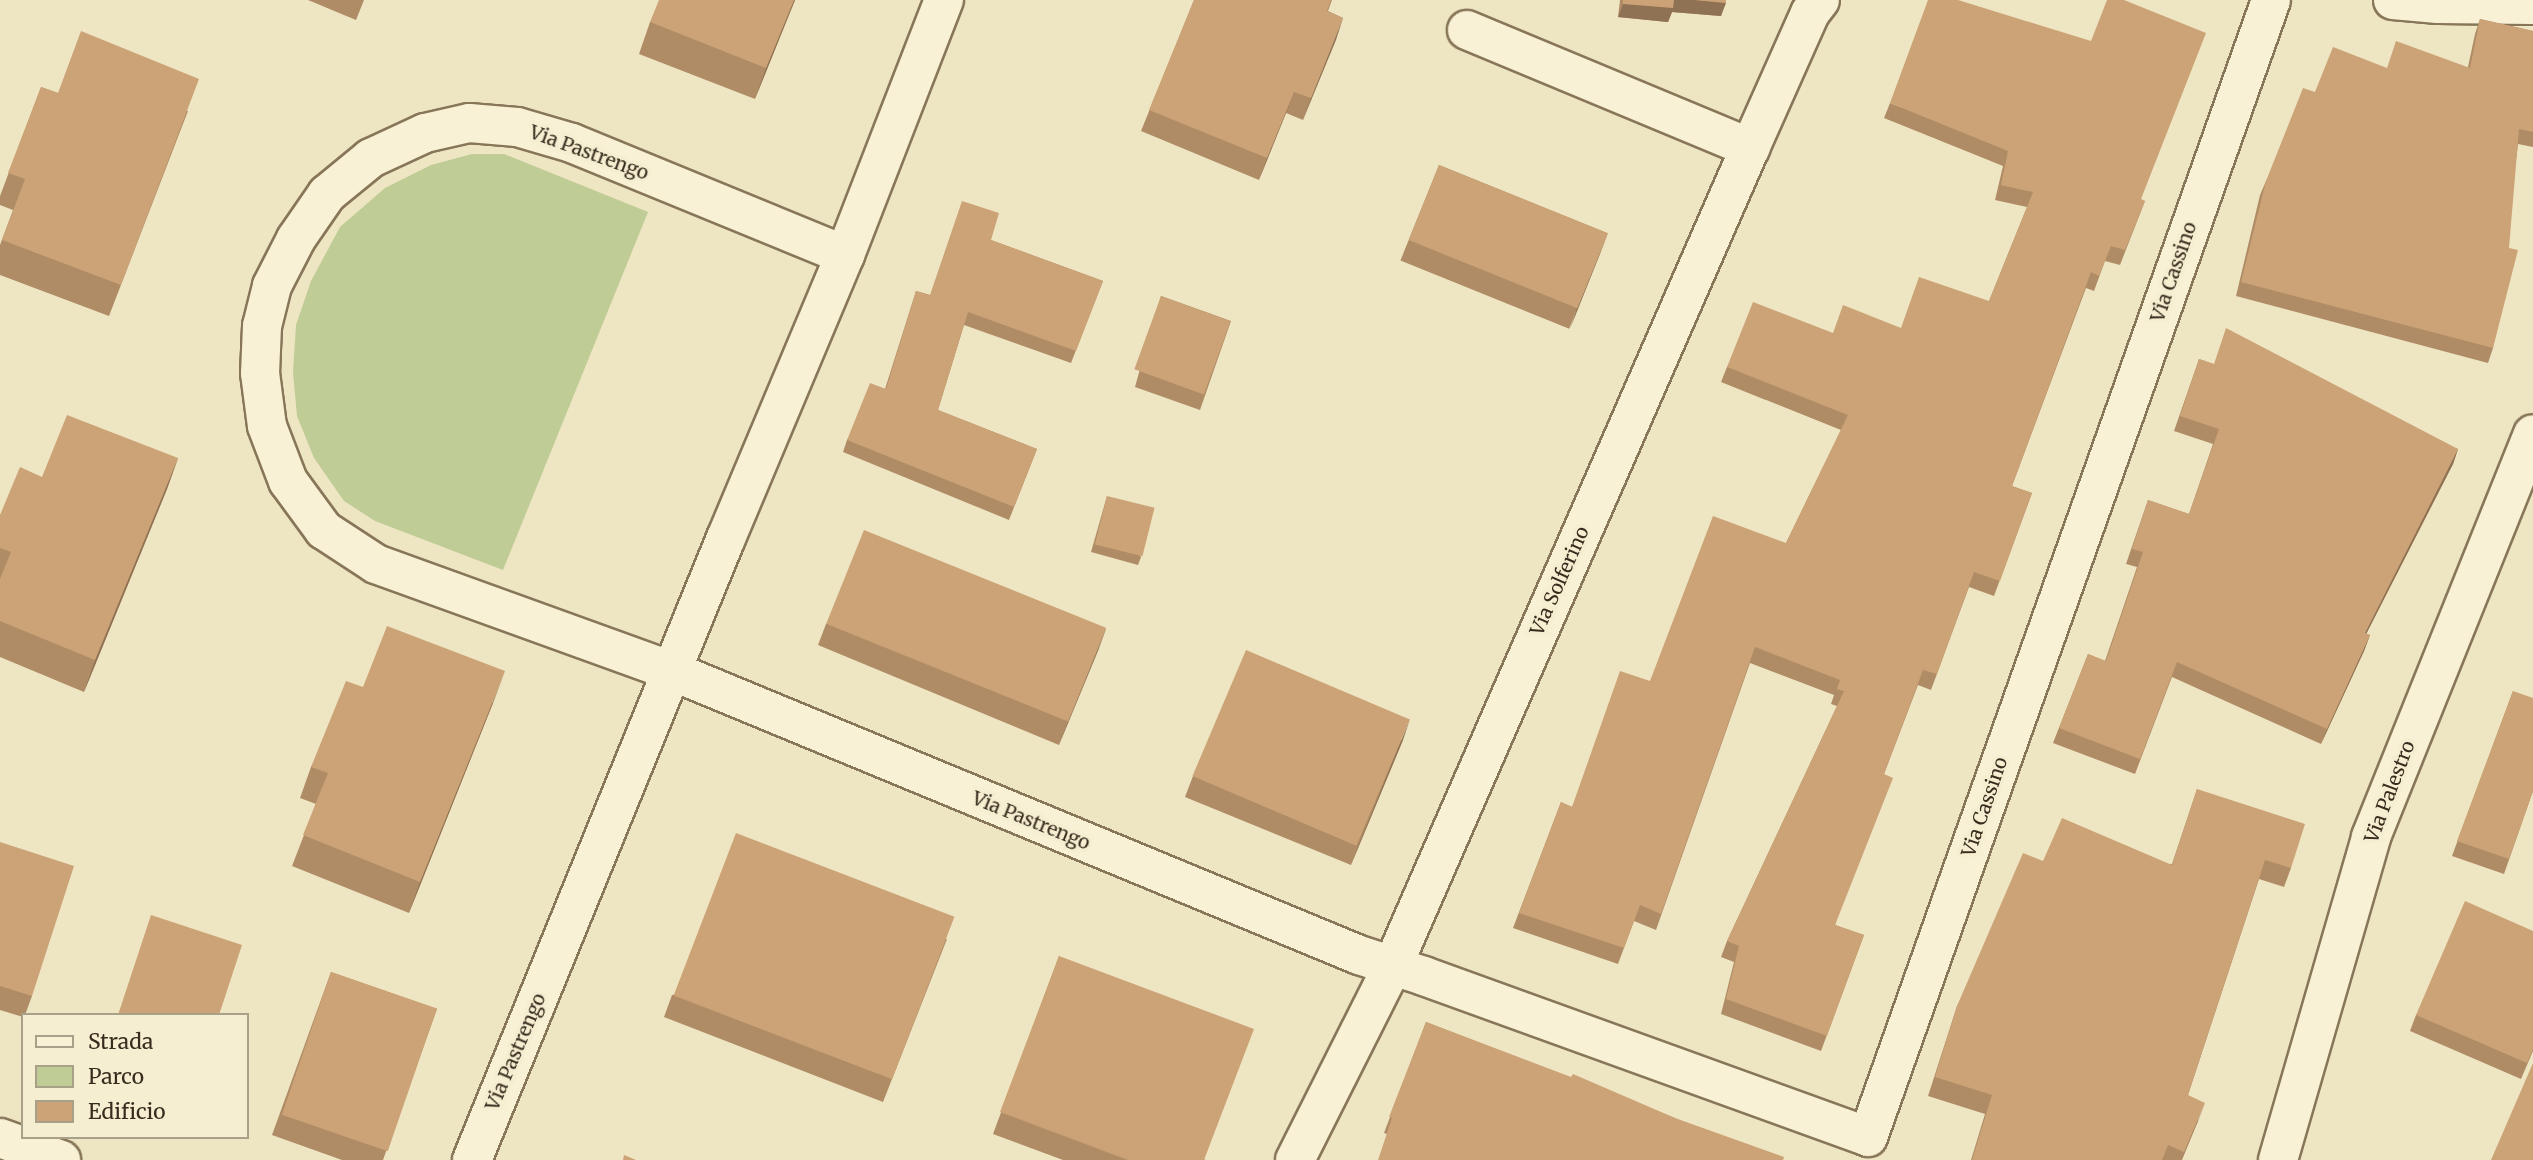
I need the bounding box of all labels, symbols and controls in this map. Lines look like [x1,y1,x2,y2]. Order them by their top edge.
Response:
street label: Via Pastrengo [526,121,652,185]
street label: Via Cassino [2146,219,2202,325]
street label: Via Solferino [1526,523,1594,639]
street label: Via Palestro [2360,738,2420,846]
street label: Via Cassino [1957,754,2013,860]
street label: Via Pastrengo [969,787,1093,855]
street label: Via Pastrengo [481,990,551,1114]
legend [21,1013,248,1139]
text: Strada [88,1028,153,1055]
text: Parco [88,1063,144,1090]
text: Edificio [88,1098,165,1125]

